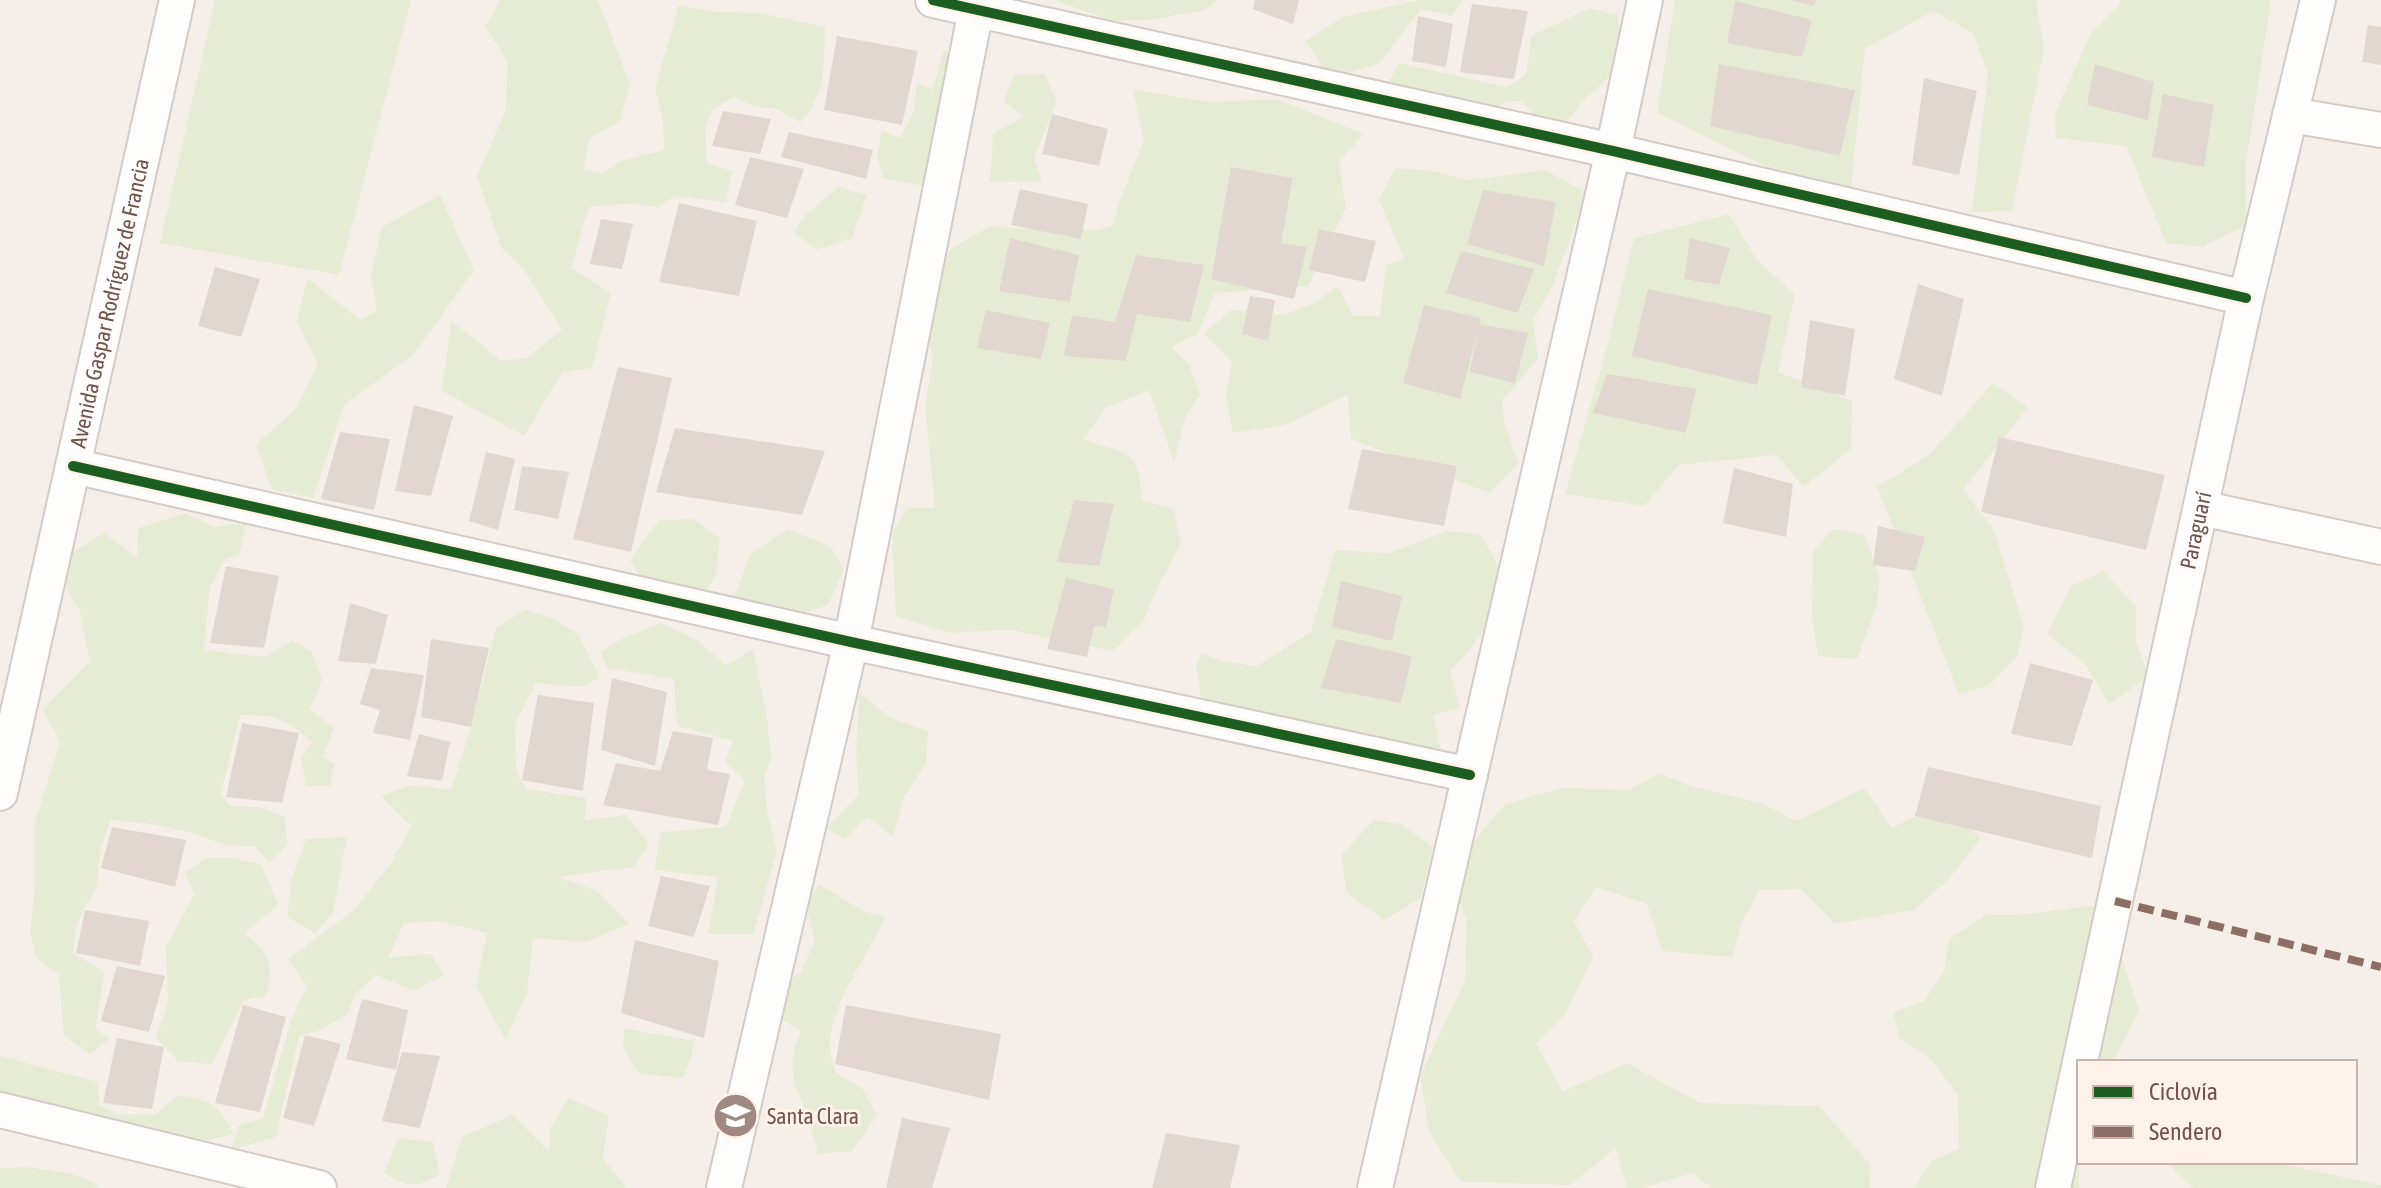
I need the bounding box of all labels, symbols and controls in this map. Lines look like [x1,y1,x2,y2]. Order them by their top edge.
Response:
street label: Avenida Gaspar Rodríguez de Francia [64,156,154,450]
street label: Paraguarí [2174,489,2217,572]
legend [2077,1060,2357,1164]
text: Ciclovía [2149,1078,2218,1105]
school or university icon: Santa Clara [712,1092,760,1140]
place label: Santa Clara [767,1103,859,1129]
text: Sendero [2149,1118,2222,1145]

